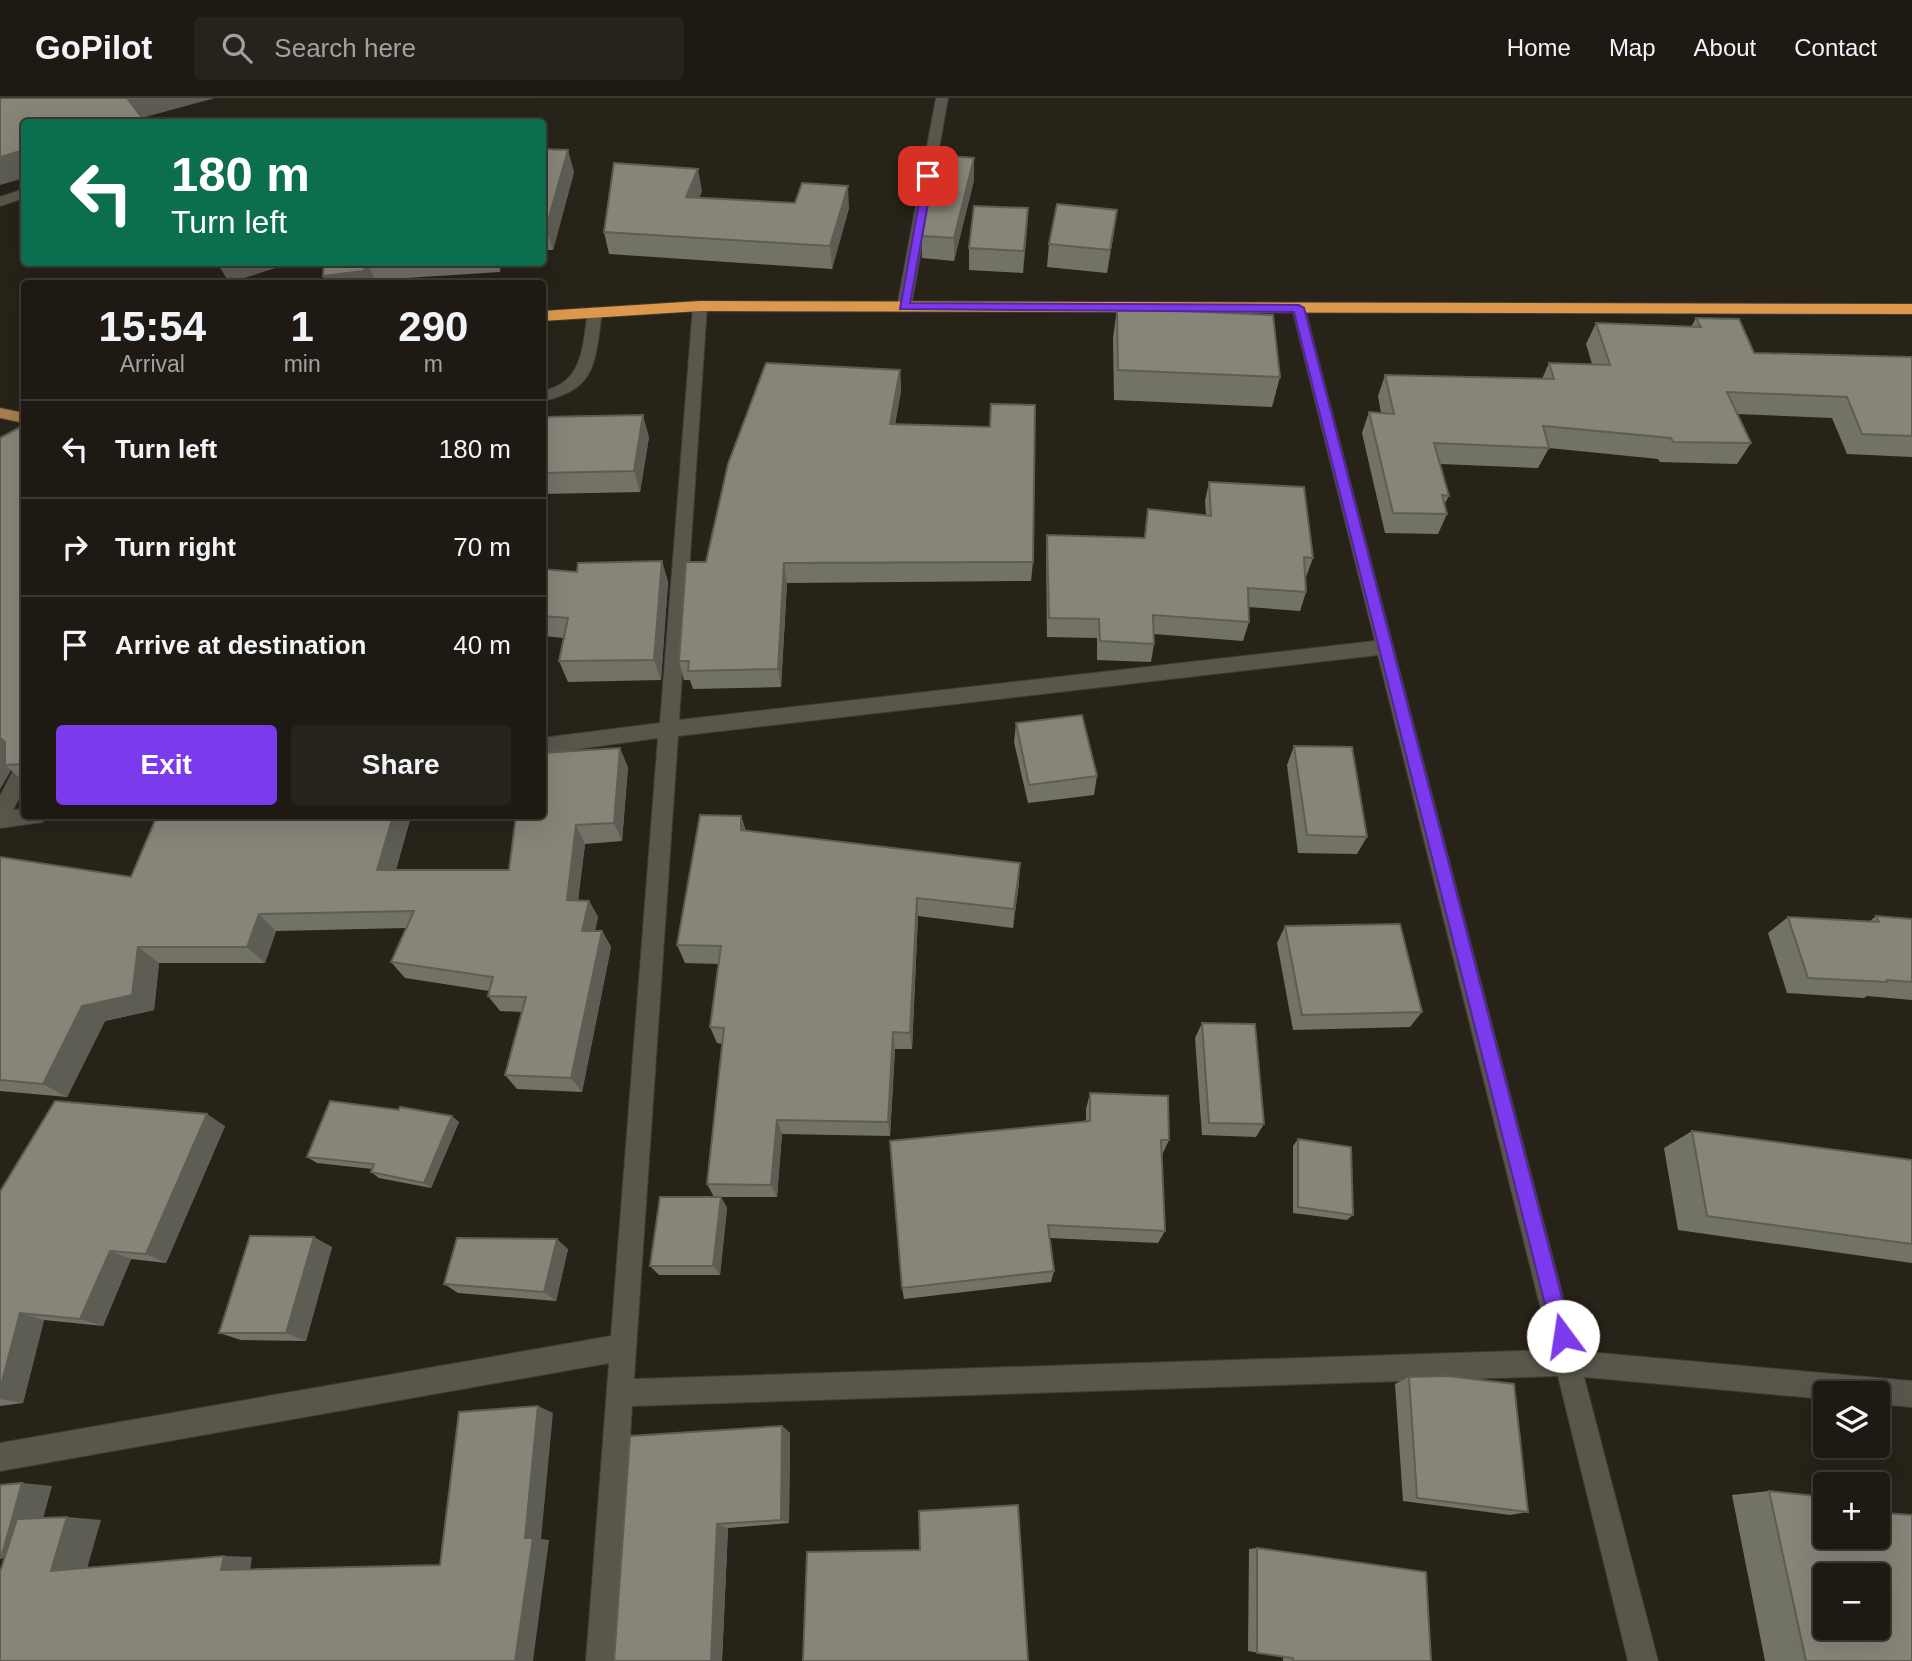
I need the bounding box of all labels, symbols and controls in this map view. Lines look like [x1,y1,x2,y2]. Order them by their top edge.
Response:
search box [194,17,684,80]
text: GoPilot [35,29,152,66]
icon: search [218,29,256,67]
text: Search here [274,33,416,63]
text: Home [1507,34,1571,61]
text: Map [1609,34,1656,61]
text: About [1694,34,1756,61]
text: Contact [1794,34,1877,61]
pin [898,146,958,206]
icon: left [56,147,147,238]
text: 180 m [171,147,310,201]
icon: arrive [909,157,947,195]
text: Turn left [171,204,287,240]
text: 15:54 [99,303,206,350]
text: 1 [290,303,314,350]
text: 290 [398,303,468,350]
text: Arrival [120,351,185,377]
text: min [284,351,321,377]
text: m [424,351,443,377]
icon: left [56,430,94,468]
text: Turn left [115,434,217,464]
text: 180 m [439,434,511,464]
icon: right [56,528,94,566]
text: Turn right [115,532,236,562]
text: 70 m [453,532,511,562]
icon: arrive [56,626,94,664]
text: Arrive at destination [115,630,366,660]
text: 40 m [453,630,511,660]
button: Exit [56,725,277,805]
button: Share [291,725,511,805]
position arrow [1526,1299,1600,1373]
map controls [1813,1381,1890,1640]
button: layers [1813,1381,1890,1458]
button: + [1813,1472,1890,1549]
button: − [1813,1563,1890,1640]

